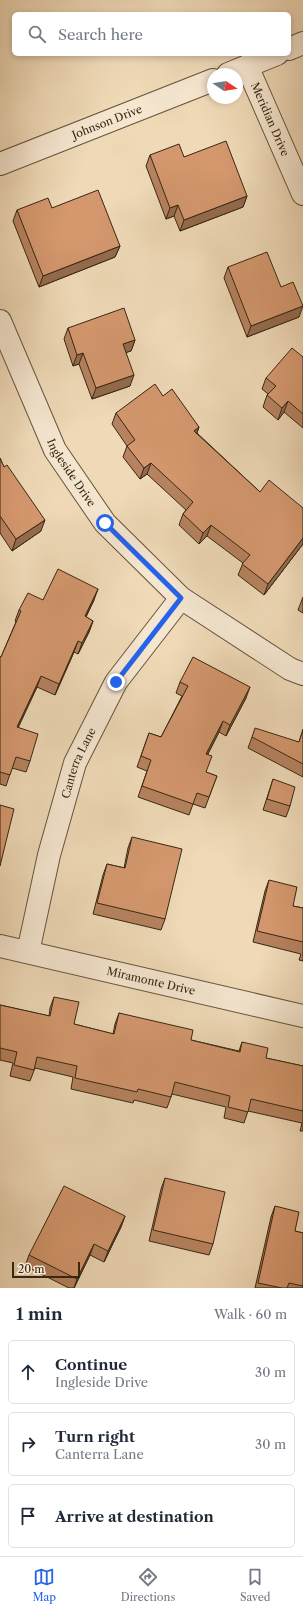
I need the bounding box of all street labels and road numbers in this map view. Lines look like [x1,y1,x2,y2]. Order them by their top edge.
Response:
street label: Meridian Drive [248,80,293,158]
street label: Johnson Drive [68,102,144,143]
street label: Ingleside Drive [44,437,99,509]
street label: Canterra Lane [58,725,99,800]
street label: Miramonte Drive [105,964,197,998]

